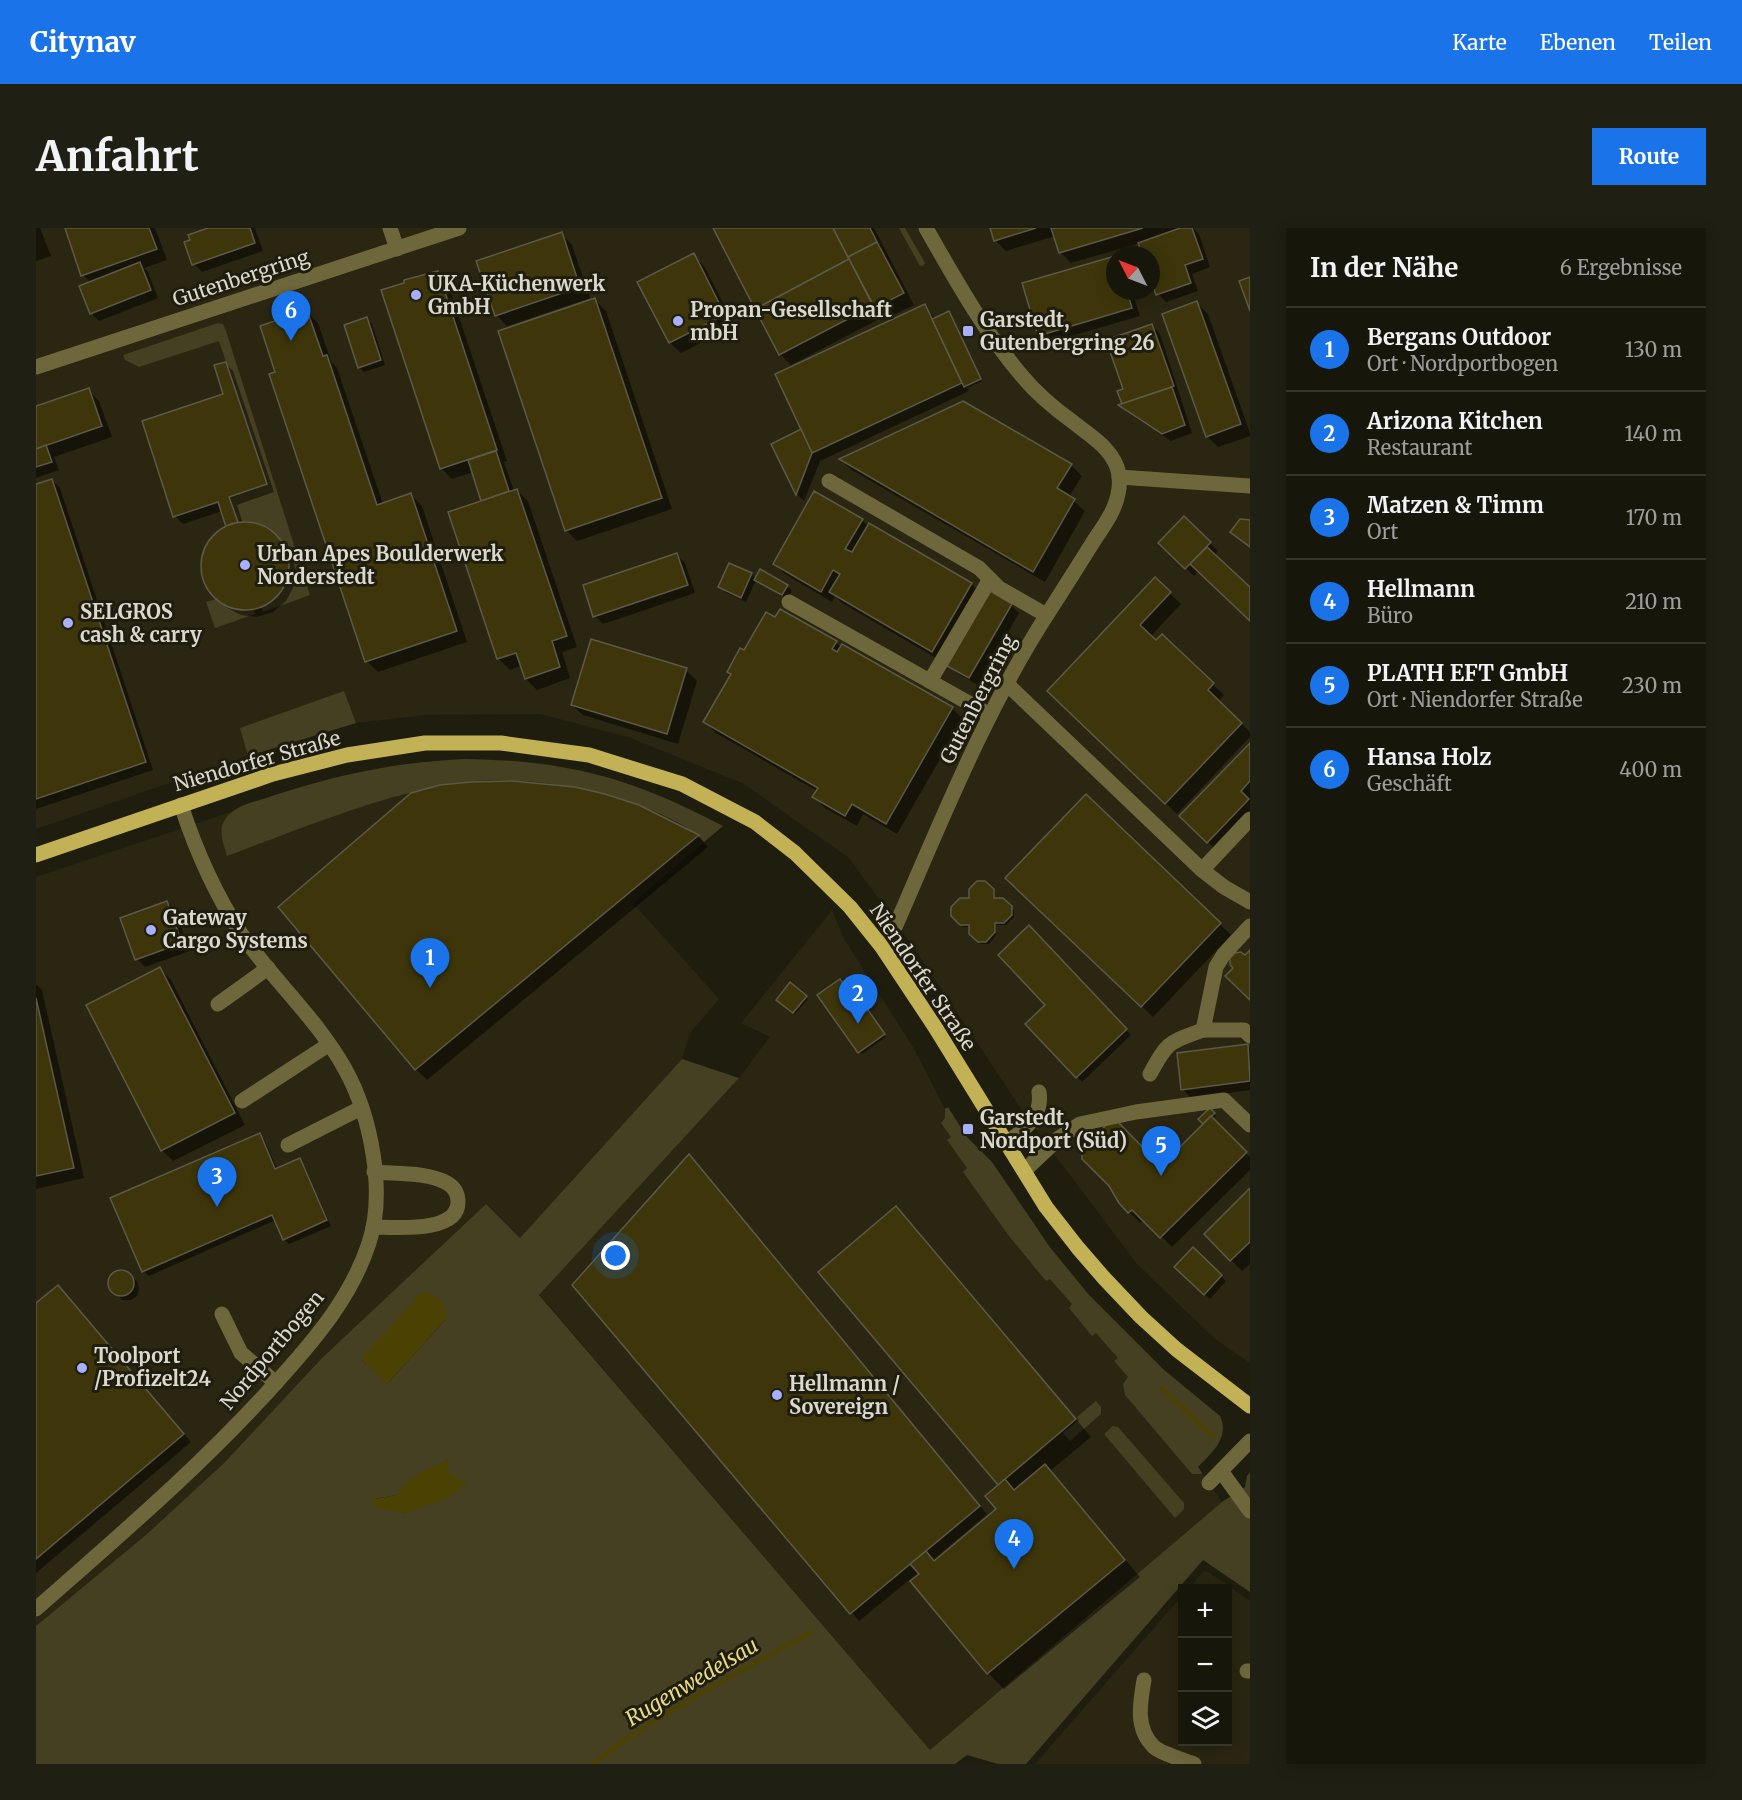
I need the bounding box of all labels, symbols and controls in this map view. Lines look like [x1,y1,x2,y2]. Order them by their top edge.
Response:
text: Citynav [30,24,136,60]
text: Karte [1452,29,1507,56]
text: Ebenen [1540,29,1616,56]
text: Teilen [1649,29,1712,56]
button: Route [1592,128,1706,185]
text: Anfahrt [36,130,199,182]
street label: Gutenbergring [169,244,312,311]
north arrow [1106,246,1160,300]
text: In der Nähe [1310,251,1458,284]
text: 6 Ergebnisse [1560,255,1682,280]
place label: UKA-Küchenwerk GmbH [428,271,605,319]
marker: UKA-Küchenwerk GmbH [409,288,423,302]
pin: 6 [272,291,310,341]
place label: Propan-Gesellschaft mbH [690,297,892,345]
place label: Garstedt, Gutenbergring 26 [980,307,1155,355]
marker: Propan-Gesellschaft mbH [671,314,685,328]
text: Bergans Outdoor [1367,323,1551,351]
marker: Garstedt, Gutenbergring 26 [961,324,975,338]
text: 1 [1325,337,1334,362]
text: 130 m [1625,337,1682,362]
text: Ort · Nordportbogen [1367,351,1558,376]
text: Arizona Kitchen [1367,407,1543,435]
text: 2 [1324,421,1335,446]
text: 140 m [1625,421,1682,446]
text: Restaurant [1367,435,1472,460]
text: Matzen & Timm [1367,491,1544,519]
text: 3 [1324,505,1335,530]
text: 170 m [1626,505,1682,530]
text: Ort [1367,519,1398,544]
place label: Urban Apes Boulderwerk Norderstedt [257,541,504,589]
marker: Urban Apes Boulderwerk Norderstedt [238,558,252,572]
text: Hellmann [1367,575,1475,603]
text: 4 [1323,589,1336,614]
text: 210 m [1625,589,1682,614]
place label: SELGROS cash & carry [80,599,202,647]
text: Büro [1367,603,1413,628]
marker: SELGROS cash & carry [61,616,75,630]
street label: Gutenbergring [934,630,1021,768]
text: PLATH EFT GmbH [1367,659,1568,687]
text: 5 [1324,673,1335,698]
text: 230 m [1622,673,1682,698]
text: Ort · Niendorfer Straße [1367,687,1583,712]
street label: Niendorfer Straße [170,725,343,796]
text: Hansa Holz [1367,743,1491,771]
text: 6 [1323,757,1336,782]
text: 400 m [1619,757,1682,782]
text: Geschäft [1367,771,1452,796]
street label: Niendorfer Straße [865,898,982,1055]
place label: Gateway Cargo Systems [163,905,308,953]
marker: Gateway Cargo Systems [144,923,158,937]
pin: 1 [410,938,450,988]
pin: 2 [838,974,878,1024]
place label: Garstedt, Nordport (Süd) [980,1105,1127,1153]
marker: Garstedt, Nordport (Süd) [961,1122,975,1136]
pin: 5 [1142,1126,1180,1176]
pin: 3 [198,1158,237,1207]
your location [601,1241,630,1270]
street label: Nordportbogen [214,1285,329,1414]
place label: Toolport /Profizelt24 [94,1343,211,1391]
marker: Toolport /Profizelt24 [75,1361,89,1375]
place label: Hellmann / Sovereign [789,1371,900,1419]
marker: Hellmann / Sovereign [770,1388,784,1402]
pin: 4 [994,1520,1034,1569]
map controls [1178,1584,1232,1746]
button: + [1178,1584,1232,1638]
water label: Rugenwedelsau [621,1631,763,1732]
button: − [1178,1638,1232,1692]
button: layers [1178,1692,1232,1746]

